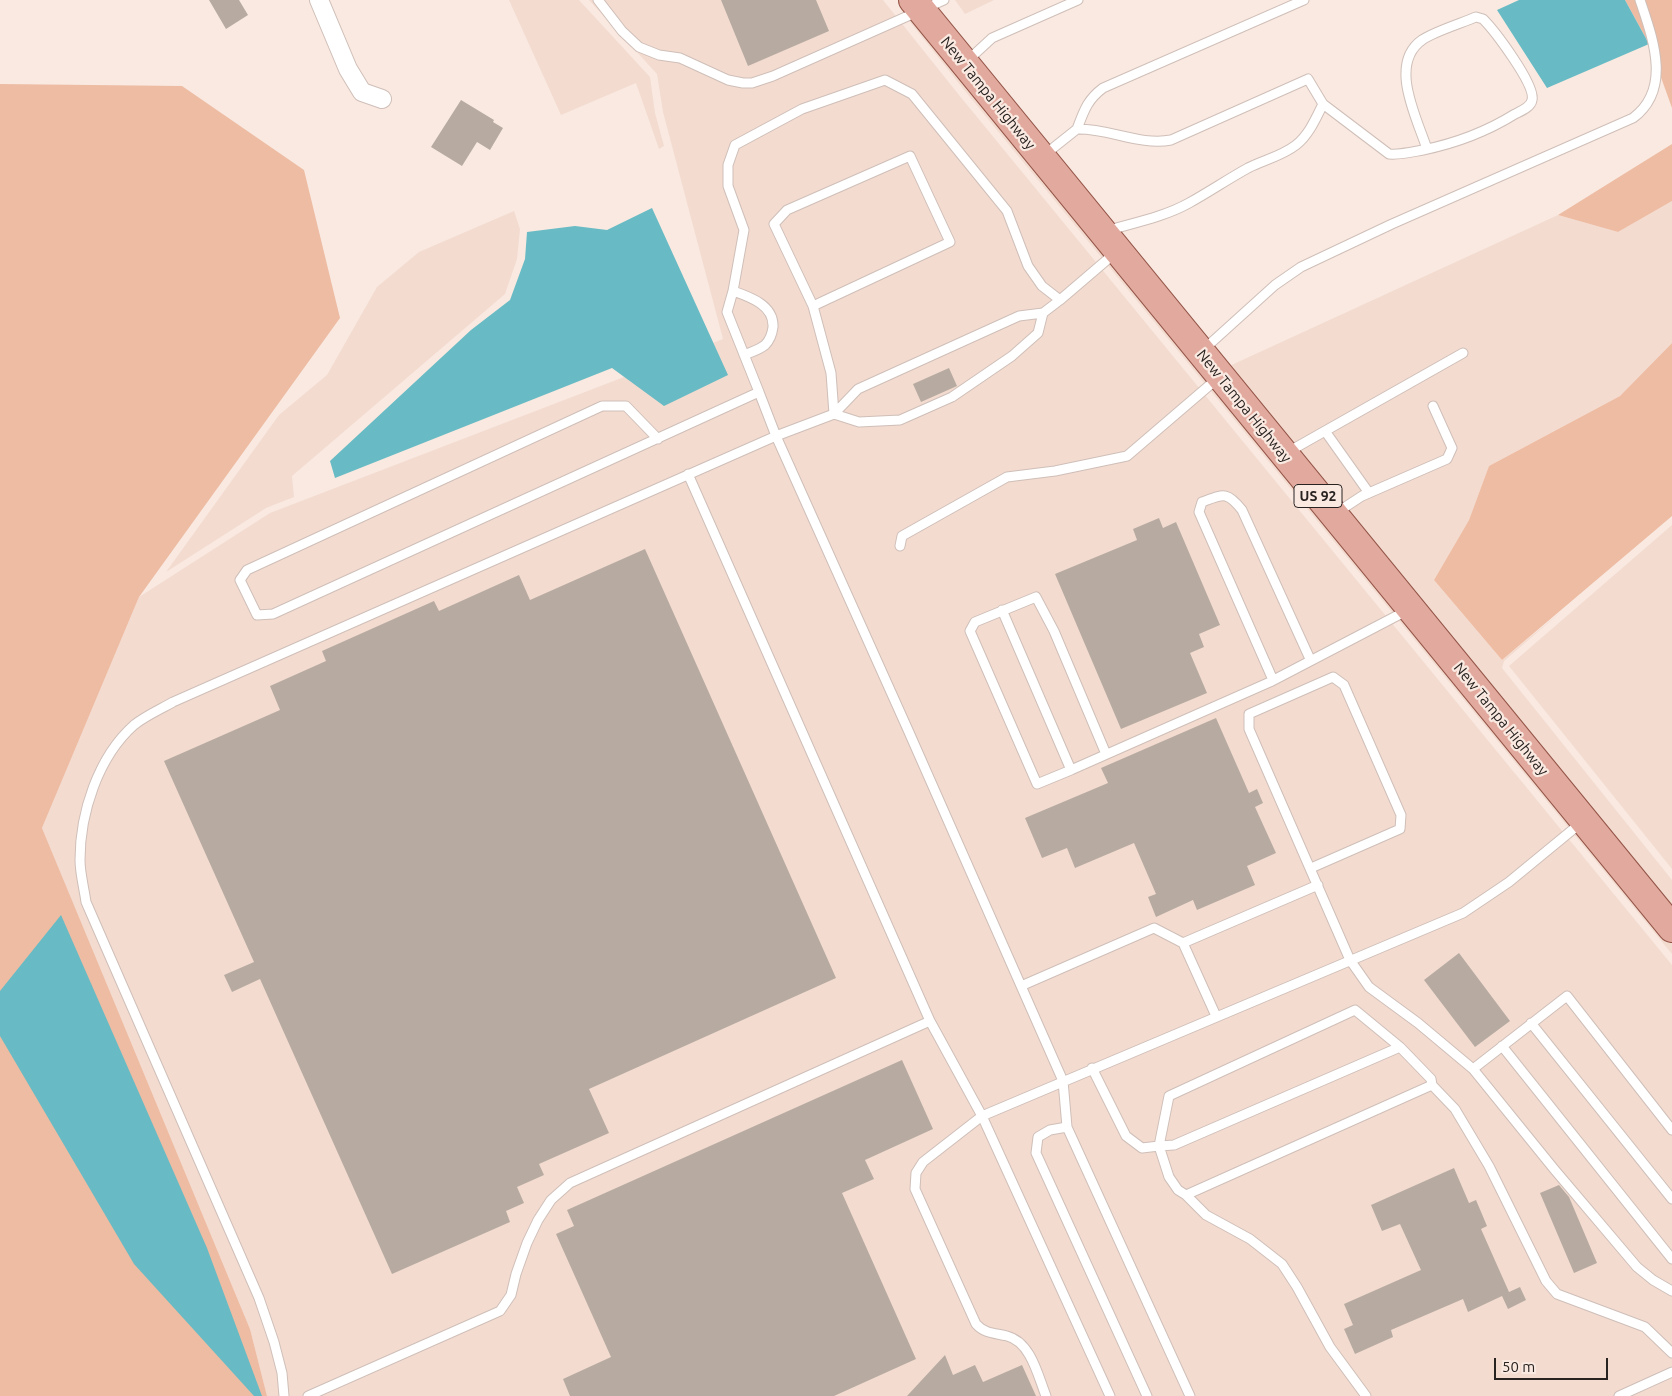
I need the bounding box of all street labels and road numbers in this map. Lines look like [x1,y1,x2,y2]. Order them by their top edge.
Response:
street label: New Tampa Highway [937,33,1039,153]
street label: New Tampa Highway [1193,346,1295,466]
road number: US 92 [1294,484,1342,508]
street label: New Tampa Highway [1450,659,1552,779]

